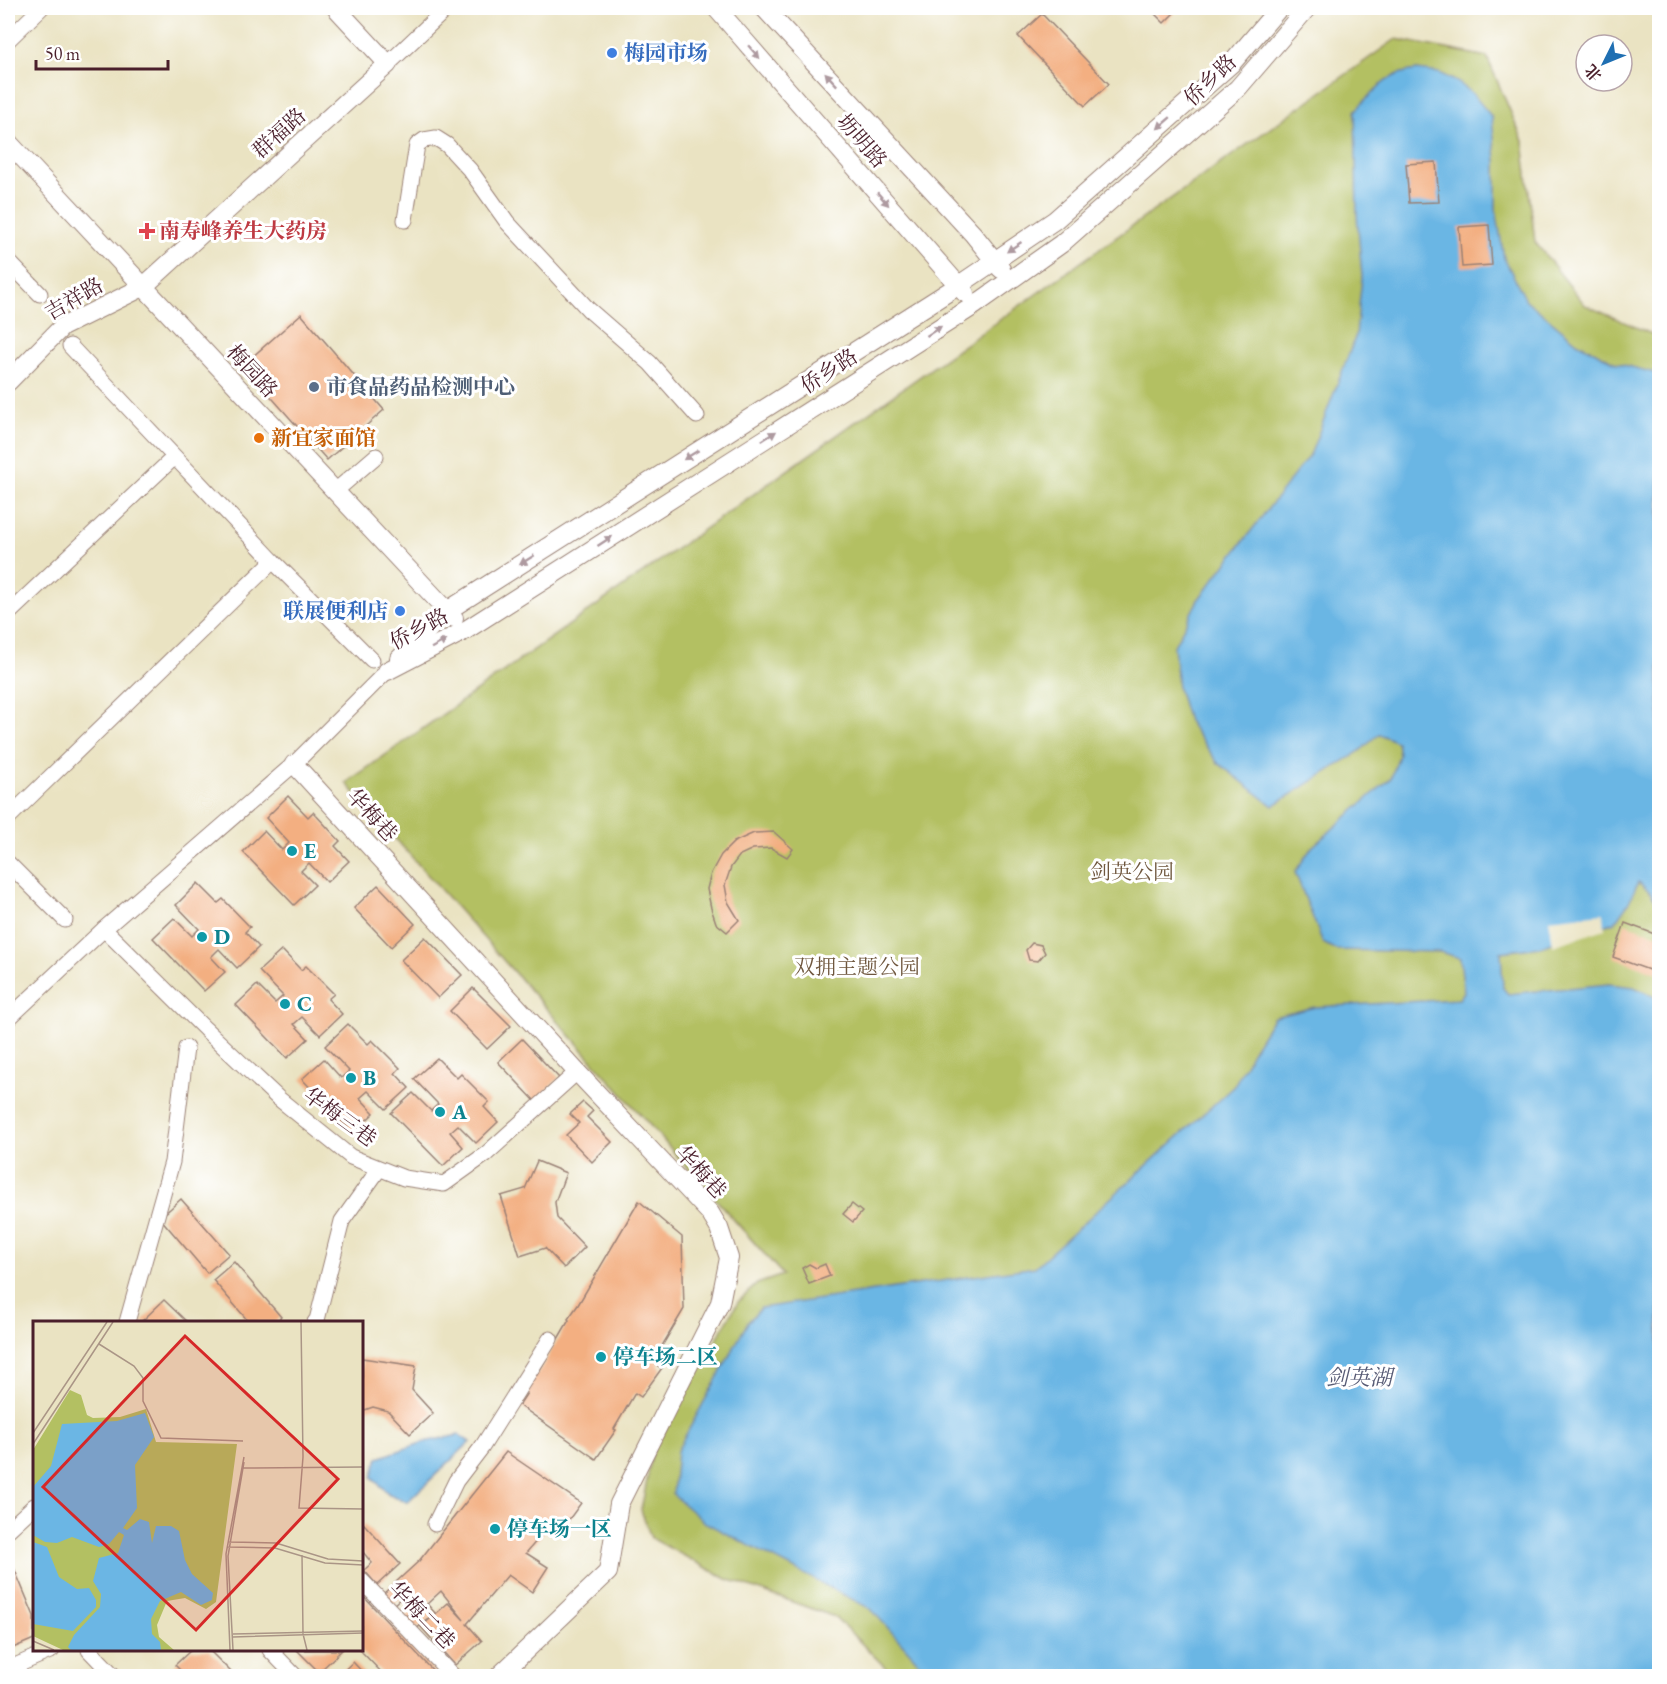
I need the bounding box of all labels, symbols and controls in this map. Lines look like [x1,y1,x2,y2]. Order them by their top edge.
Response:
scale bar [36,33,168,71]
north arrow [1574,33,1634,93]
place label: 梅园市场 [624,39,708,66]
text: 50 m [45,42,80,65]
one-way arrow [747,44,760,59]
marker: 梅园市场 [605,46,619,60]
street label: 侨乡路 [1178,48,1242,111]
text: 北 [1580,60,1607,86]
one-way arrow [824,72,838,87]
street label: 群福路 [246,102,311,164]
street label: 坜明路 [832,108,893,173]
one-way arrow [1157,116,1172,129]
one-way arrow [876,191,889,207]
place label: 南寿峰养生大药房 [159,217,327,244]
marker: 南寿峰养生大药房 [140,224,154,238]
one-way arrow [1006,241,1022,252]
street label: 吉祥路 [40,271,108,326]
one-way arrow [926,326,942,337]
street label: 梅园路 [221,338,284,403]
street label: 侨乡路 [795,342,862,399]
place label: 市食品药品检测中心 [326,373,515,400]
marker: 市食品药品检测中心 [307,380,321,394]
place label: 新宜家面馆 [271,424,376,451]
marker: 新宜家面馆 [252,431,266,445]
one-way arrow [761,431,777,442]
one-way arrow [683,450,700,461]
one-way arrow [597,536,613,547]
one-way arrow [519,554,535,565]
place label: 联展便利店 [283,597,388,624]
street label: 侨乡路 [385,602,453,655]
marker: 联展便利店 [393,604,407,618]
one-way arrow [431,639,448,649]
street label: 华梅巷 [341,782,404,847]
place label: E [304,837,316,864]
marker: E [285,844,299,858]
park label: 剑英公园 [1090,858,1174,885]
place label: D [214,923,230,950]
marker: D [195,930,209,944]
park label: 双拥主题公园 [794,953,920,980]
place label: C [297,990,312,1017]
marker: C [278,997,292,1011]
place label: B [363,1064,376,1091]
marker: B [344,1071,358,1085]
street label: 华梅三巷 [298,1081,382,1152]
place label: A [451,1098,468,1125]
marker: A [433,1105,447,1119]
street label: 华梅巷 [670,1139,733,1204]
inset map [33,1321,363,1651]
place label: 停车场二区 [613,1343,718,1370]
marker: 停车场二区 [594,1350,608,1364]
water label: 剑英湖 [1326,1363,1396,1392]
place label: 停车场一区 [507,1515,612,1542]
marker: 停车场一区 [488,1522,502,1536]
street label: 华梅二巷 [383,1575,461,1654]

